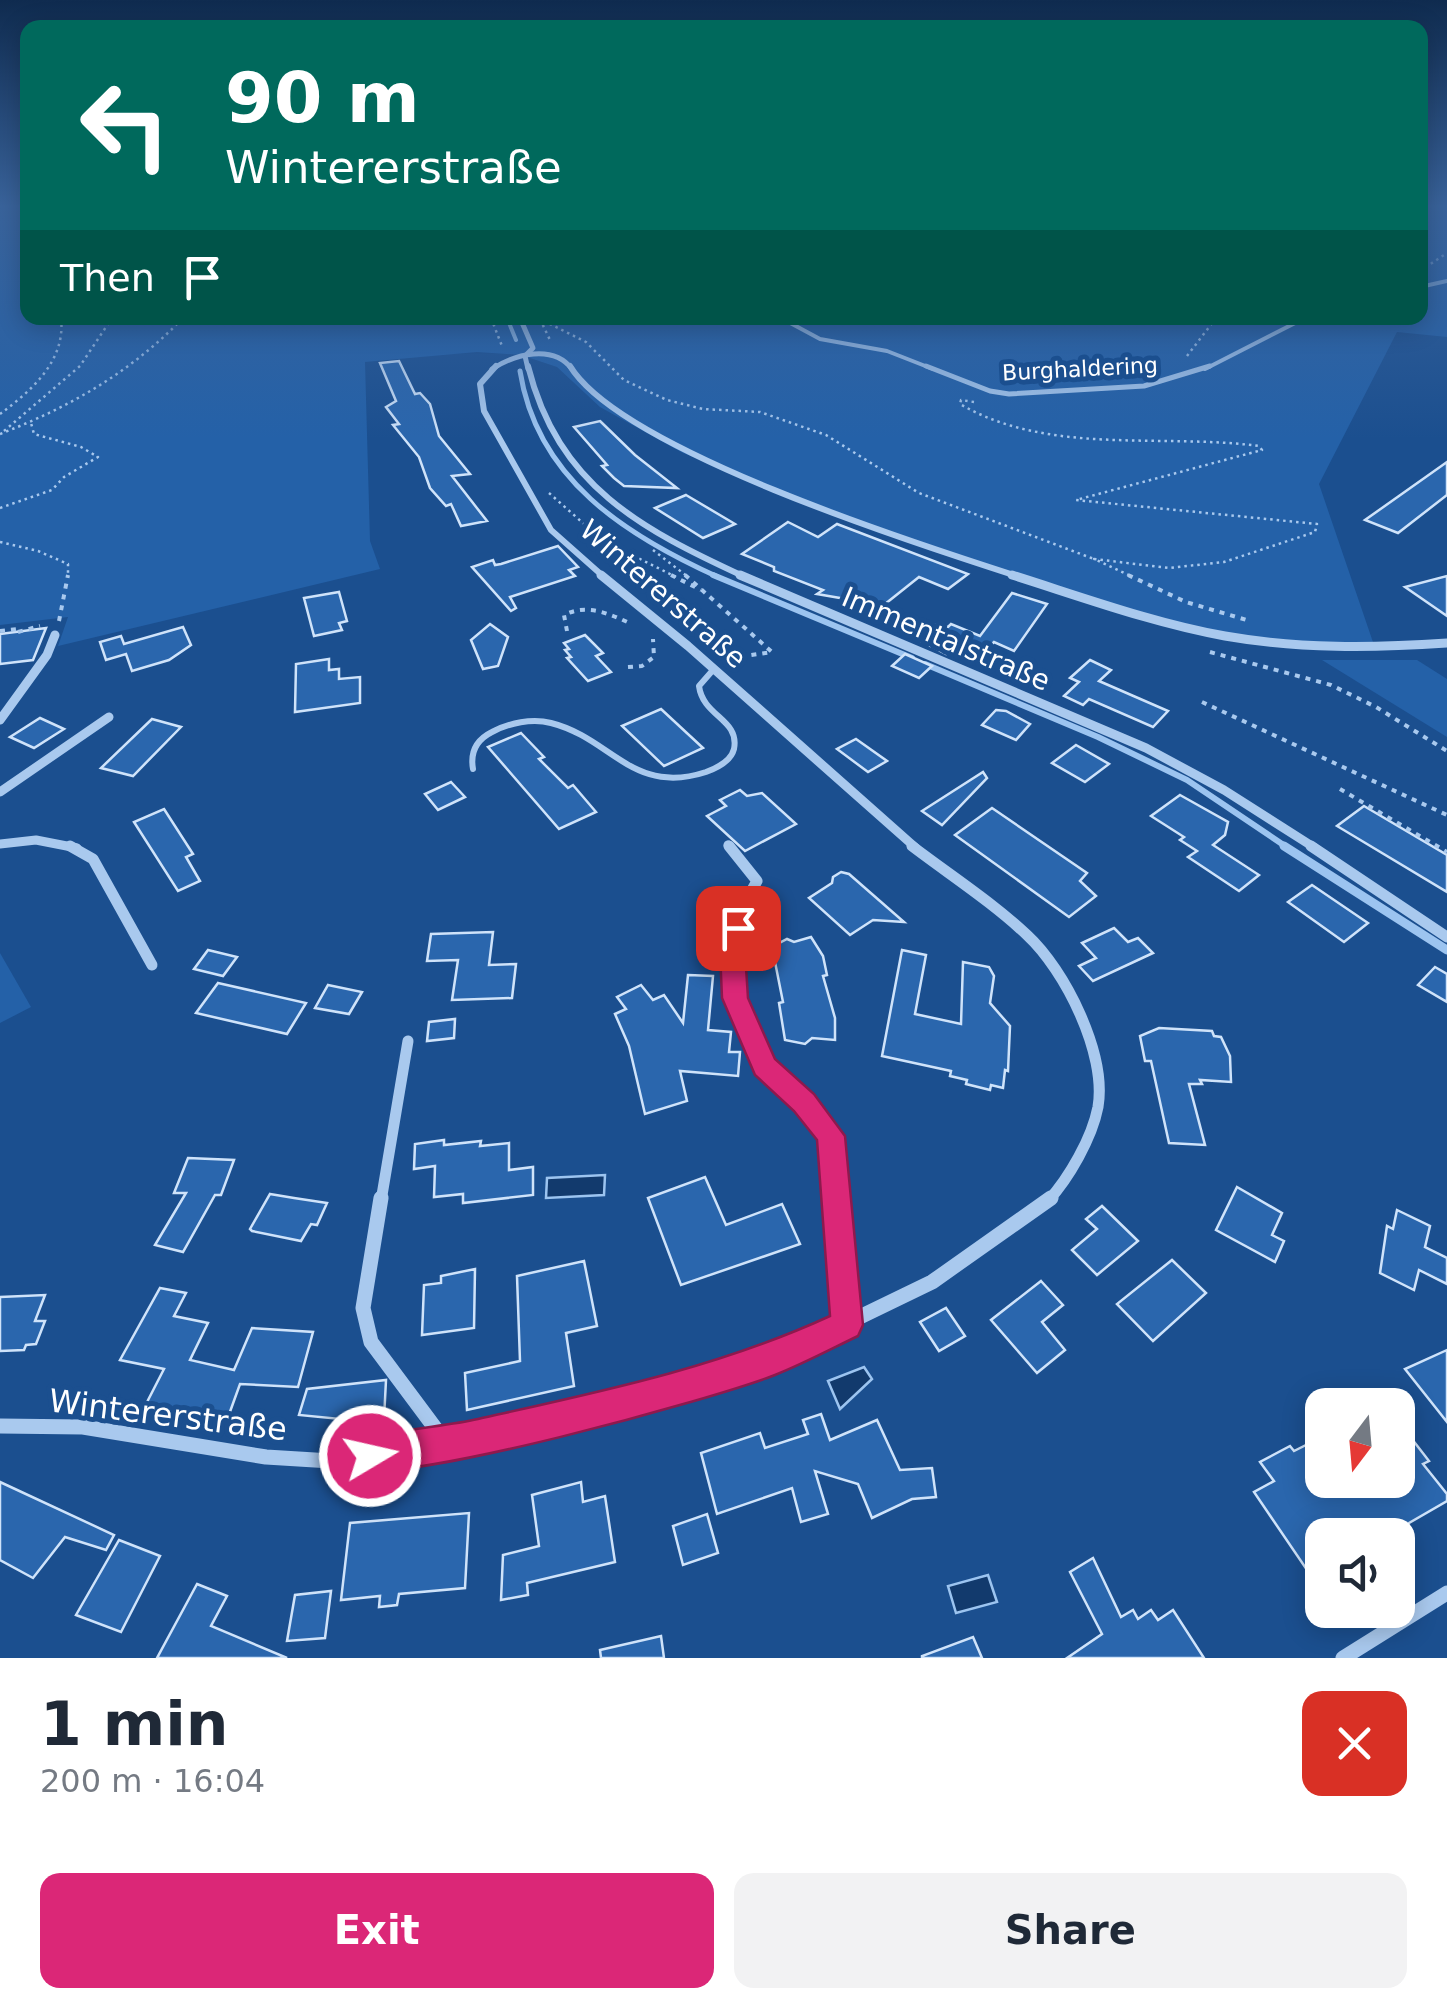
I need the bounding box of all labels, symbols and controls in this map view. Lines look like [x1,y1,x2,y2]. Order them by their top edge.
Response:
text: 90 m [225,57,420,139]
icon: left [60,60,190,190]
text: Wintererstraße [225,141,562,194]
icon: arrive [175,250,230,305]
text: Then [60,256,155,300]
street label: Burghaldering [1002,352,1158,386]
street label: Wintererstraße [573,513,753,675]
street label: Immentalstraße [837,580,1055,698]
pin [696,886,781,971]
icon: arrive [711,901,766,956]
street label: Wintererstraße [47,1382,289,1448]
north arrow [1305,1388,1415,1498]
map controls [1305,1388,1415,1628]
position arrow [318,1404,422,1508]
button: sound [1305,1518,1415,1628]
text: 1 min [40,1689,228,1759]
button: close [1302,1691,1407,1796]
text: 200 m · 16:04 [40,1762,265,1800]
button: Exit [40,1873,714,1988]
button: Share [734,1873,1407,1988]

